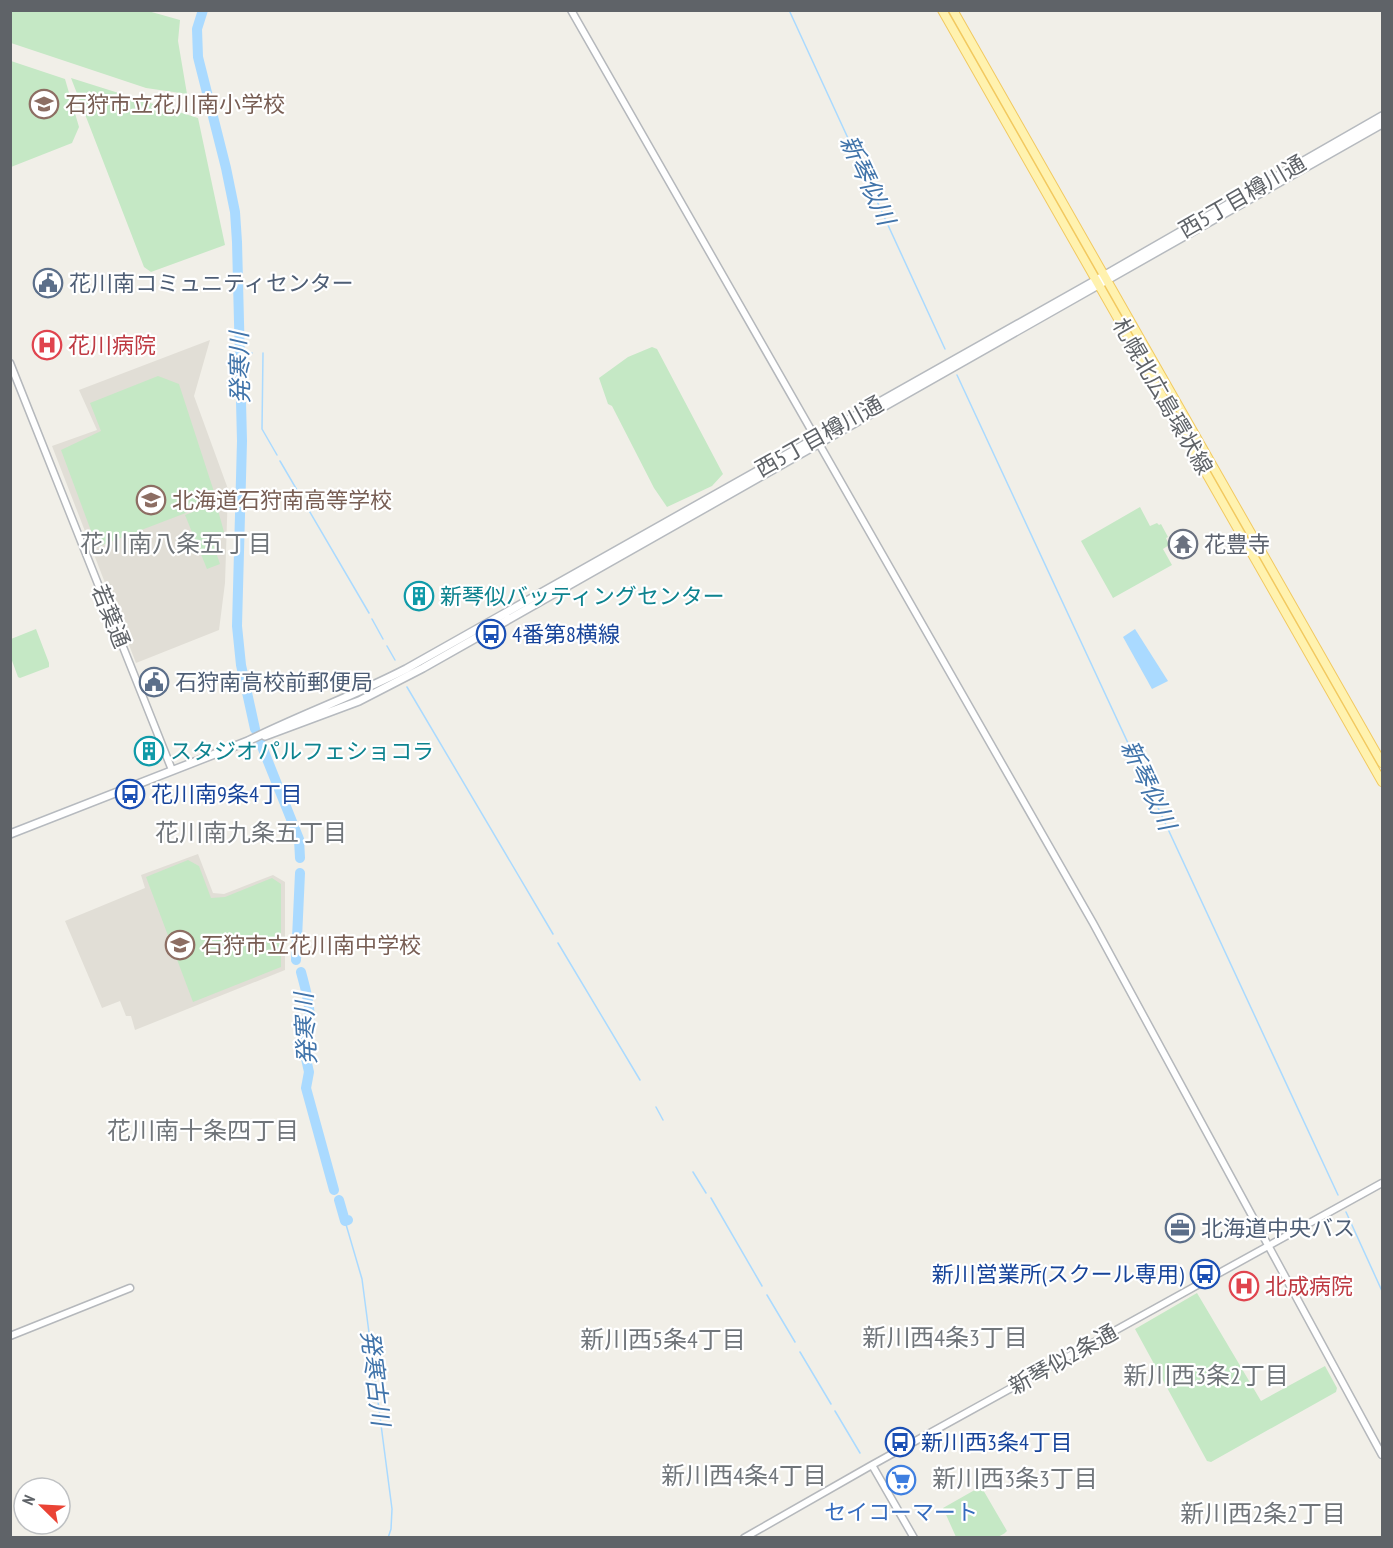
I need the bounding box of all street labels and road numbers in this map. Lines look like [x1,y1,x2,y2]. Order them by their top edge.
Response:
street label: 西5丁目樽川通 [1174,148,1310,244]
street label: 札幌北広島環状線 [1107,313,1219,479]
street label: 西5丁目樽川通 [750,389,888,483]
street label: 若葉通 [86,580,136,652]
street label: 新琴似2条通 [1004,1318,1122,1400]

